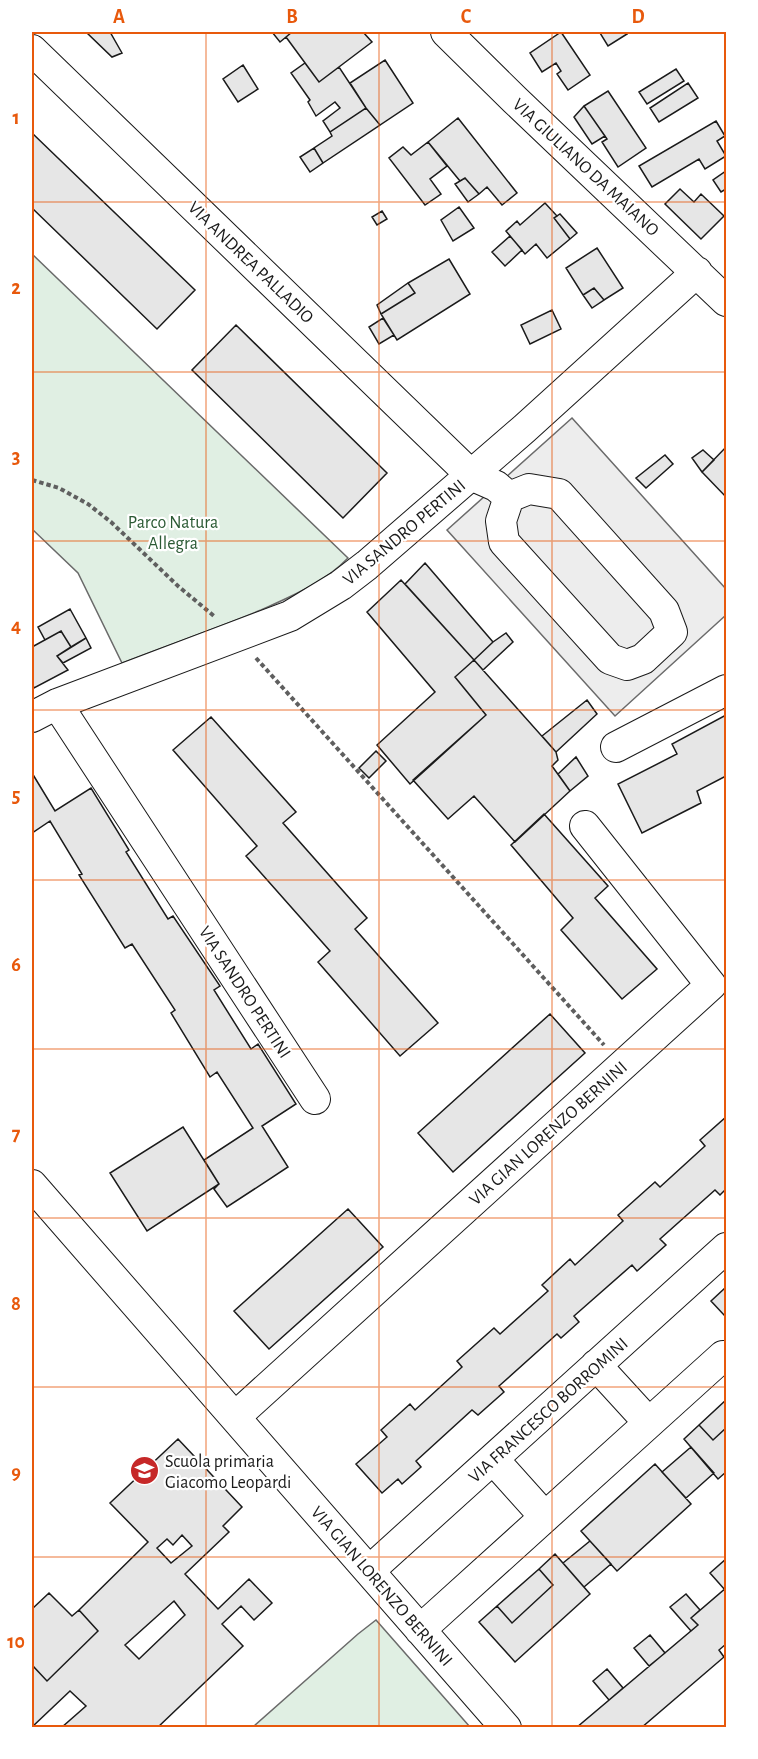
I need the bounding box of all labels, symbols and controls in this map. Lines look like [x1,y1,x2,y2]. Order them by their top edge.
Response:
text: A [113,7,125,27]
text: B [286,7,298,27]
text: C [461,7,472,27]
text: D [631,7,645,27]
street label: VIA GIULIANO DA MAIANO [509,96,662,240]
text: 1 [12,108,20,128]
street label: VIA ANDREA PALLADIO [184,198,316,327]
text: 2 [11,278,21,298]
text: 3 [12,447,20,467]
street label: VIA SANDRO PERTINI [340,477,469,589]
park label: Parco Natura Allegra [128,514,218,553]
text: 4 [11,616,21,636]
text: 5 [12,786,20,806]
street label: VIA SANDRO PERTINI [195,923,294,1062]
text: 6 [11,955,21,975]
street label: VIA GIAN LORENZO BERNINI [466,1058,631,1209]
text: 7 [12,1124,21,1144]
text: 8 [11,1294,21,1314]
street label: VIA FRANCESCO BORROMINI [466,1335,632,1487]
place label: Scuola primaria Giacomo Leopardi [165,1453,291,1492]
school or university icon: Scuola primaria Giacomo Leopardi [128,1455,160,1487]
text: 9 [11,1463,21,1483]
street label: VIA GIAN LORENZO BERNINI [307,1503,455,1670]
text: 10 [7,1632,25,1652]

